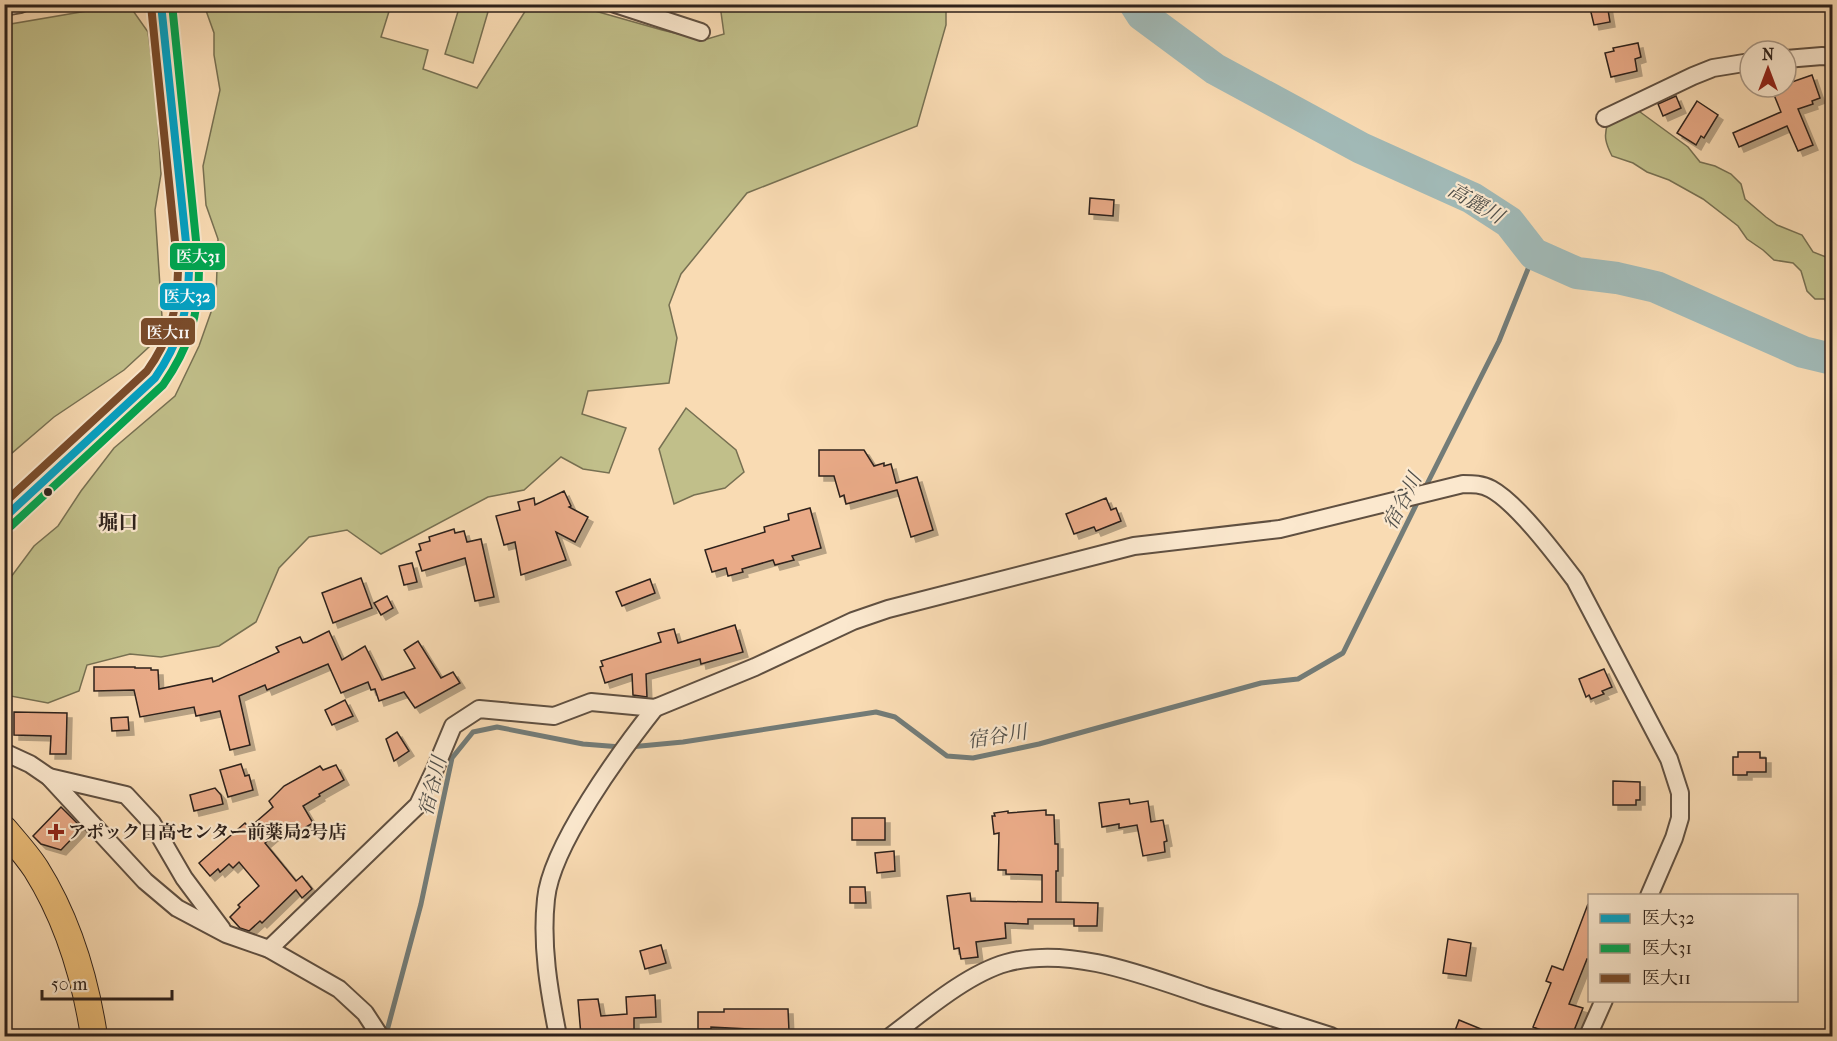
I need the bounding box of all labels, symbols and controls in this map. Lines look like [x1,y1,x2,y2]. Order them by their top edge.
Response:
north arrow [1738,39,1798,99]
text: N [1762,45,1775,64]
water label: 高麗川 [1444,178,1509,229]
line badge: 医大31 [169,242,226,271]
text: 医大31 [176,247,220,267]
line badge: 医大32 [159,282,216,311]
text: 医大32 [164,287,210,307]
line badge: 医大11 [140,317,196,346]
text: 医大11 [146,323,190,342]
water label: 宿谷川 [1379,467,1427,533]
unlabelled marker [42,486,54,498]
district label: 堀口 [98,511,138,534]
water label: 宿谷川 [966,720,1030,753]
water label: 宿谷川 [414,752,451,818]
place label: アポック日高センター前薬局2号店 [68,822,347,843]
marker: アポック日高センター前薬局2号店 [49,825,63,839]
legend [1588,894,1798,1002]
text: 医大32 [1642,908,1695,929]
text: 医大31 [1642,938,1692,959]
scale bar [42,963,172,1001]
text: 医大11 [1642,968,1691,989]
text: 50 m [51,974,88,995]

